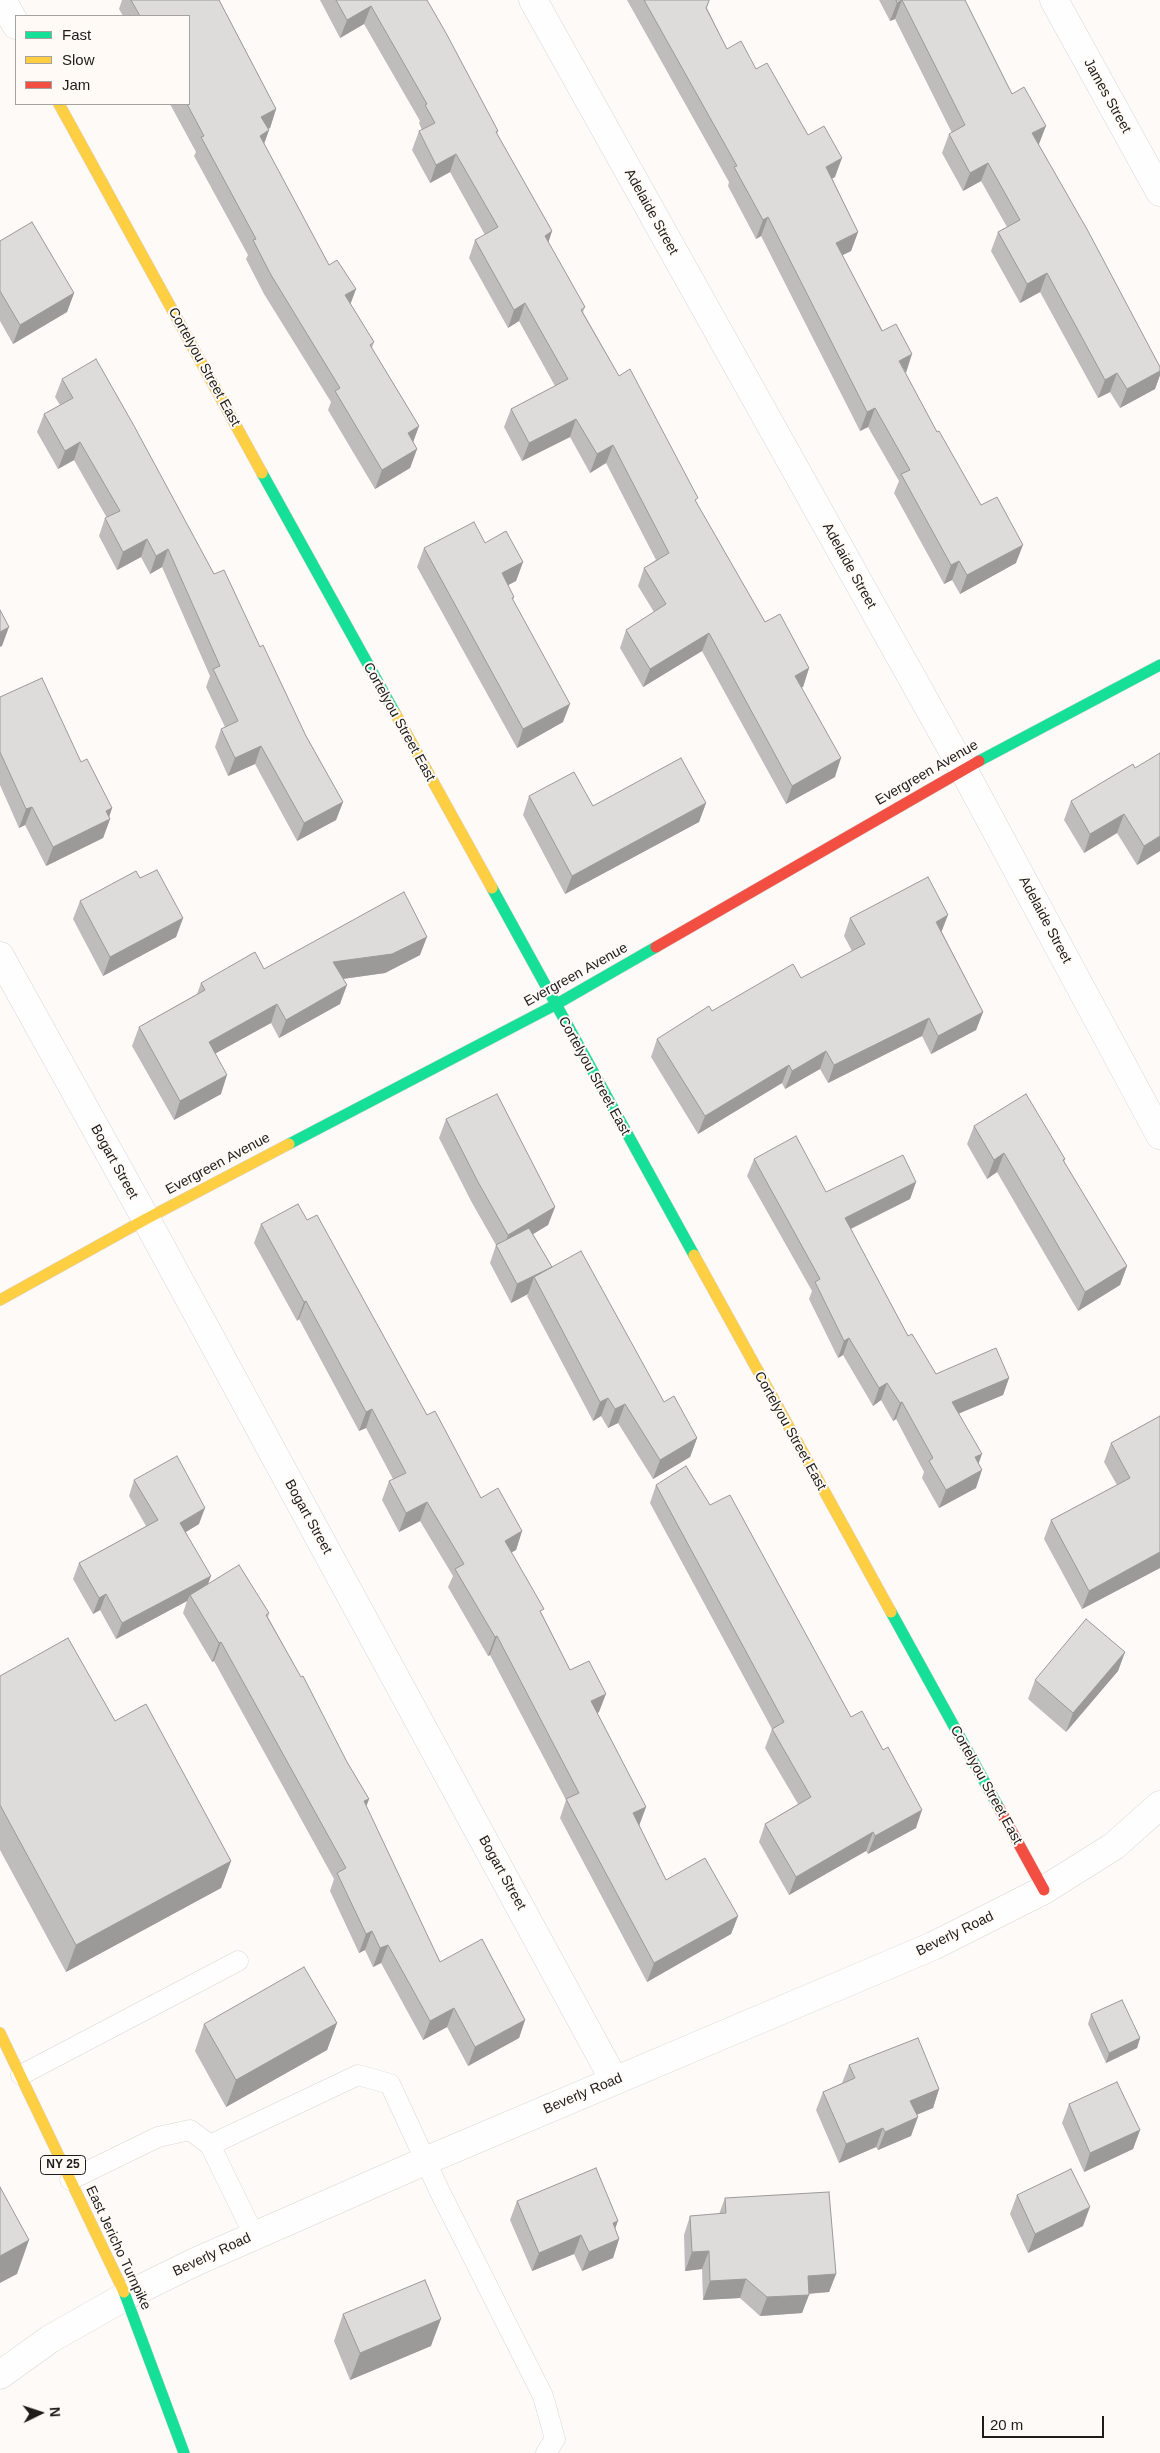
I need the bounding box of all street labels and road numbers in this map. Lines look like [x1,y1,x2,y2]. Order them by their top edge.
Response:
street label: James Street [1080,56,1134,136]
street label: Adelaide Street [620,166,682,258]
street label: Cortelyou Street East [164,305,244,429]
street label: Adelaide Street [818,520,880,612]
street label: Cortelyou Street East [359,660,439,784]
street label: Evergreen Avenue [873,737,981,809]
street label: Adelaide Street [1015,874,1075,966]
street label: Evergreen Avenue [521,940,631,1010]
street label: Cortelyou Street East [554,1014,634,1138]
street label: Bogart Street [87,1122,141,1202]
street label: Evergreen Avenue [163,1129,273,1199]
street label: Cortelyou Street East [750,1369,830,1493]
street label: Bogart Street [281,1477,335,1557]
street label: Cortelyou Street East [946,1723,1026,1847]
street label: Bogart Street [475,1833,529,1913]
street label: Beverly Road [914,1908,996,1960]
street label: Beverly Road [541,2070,625,2118]
road number: NY 25 [40,2156,86,2174]
street label: East Jericho Turnpike [82,2183,154,2313]
street label: Beverly Road [170,2230,254,2280]

